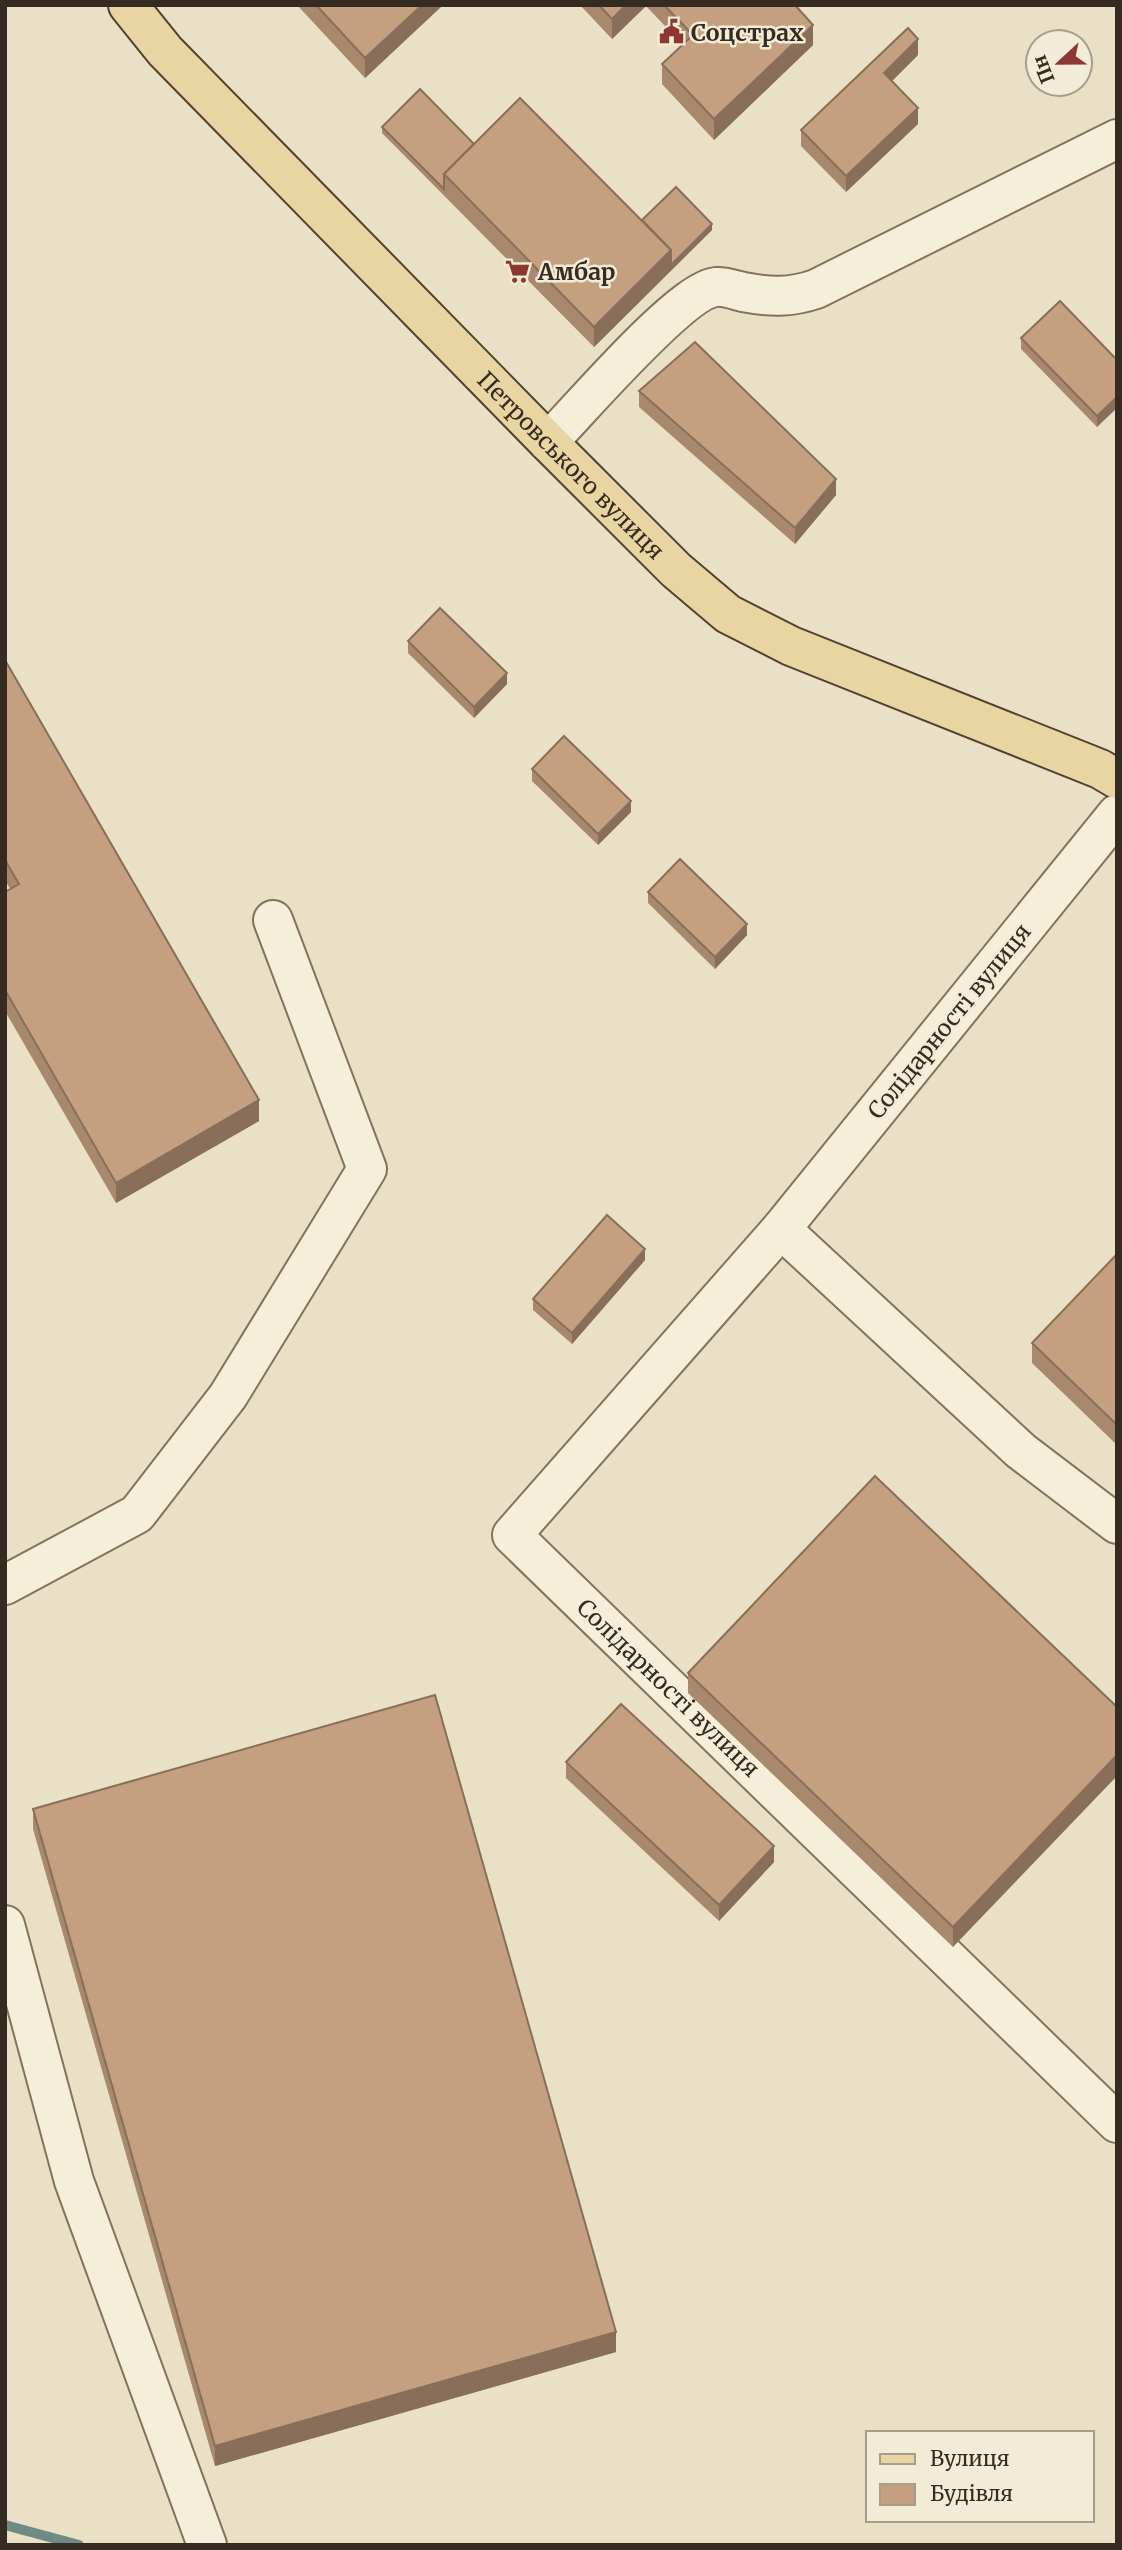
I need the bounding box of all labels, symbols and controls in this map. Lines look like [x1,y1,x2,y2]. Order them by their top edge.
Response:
public building icon: Соцстрах [657,18,685,46]
place label: Соцстрах [691,18,803,47]
north arrow [1024,28,1094,98]
text: Пн [1027,52,1060,87]
supermarket icon: Амбар [504,257,532,285]
place label: Амбар [537,257,615,286]
street label: Петровського вулиця [472,365,671,565]
street label: Солідарності вулиця [861,917,1037,1125]
street label: Солідарності вулиця [571,1592,766,1783]
legend [866,2431,1094,2522]
text: Вулиця [930,2445,1010,2472]
text: Будівля [930,2480,1013,2507]

